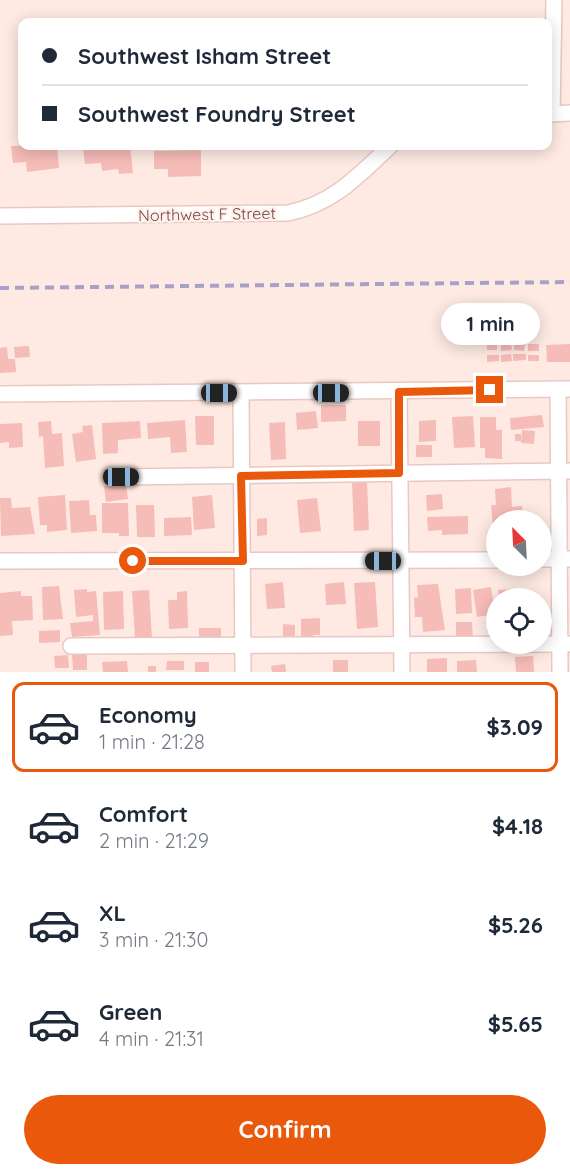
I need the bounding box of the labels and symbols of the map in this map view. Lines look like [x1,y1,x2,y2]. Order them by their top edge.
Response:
street label: Northwest F Street [138,203,276,225]
callout: 1 min [440,303,540,345]
route end [476,376,503,403]
car [201,384,237,402]
car [313,384,349,402]
car [103,468,139,486]
north arrow [486,510,552,576]
route start [119,547,146,574]
car [365,552,401,570]

